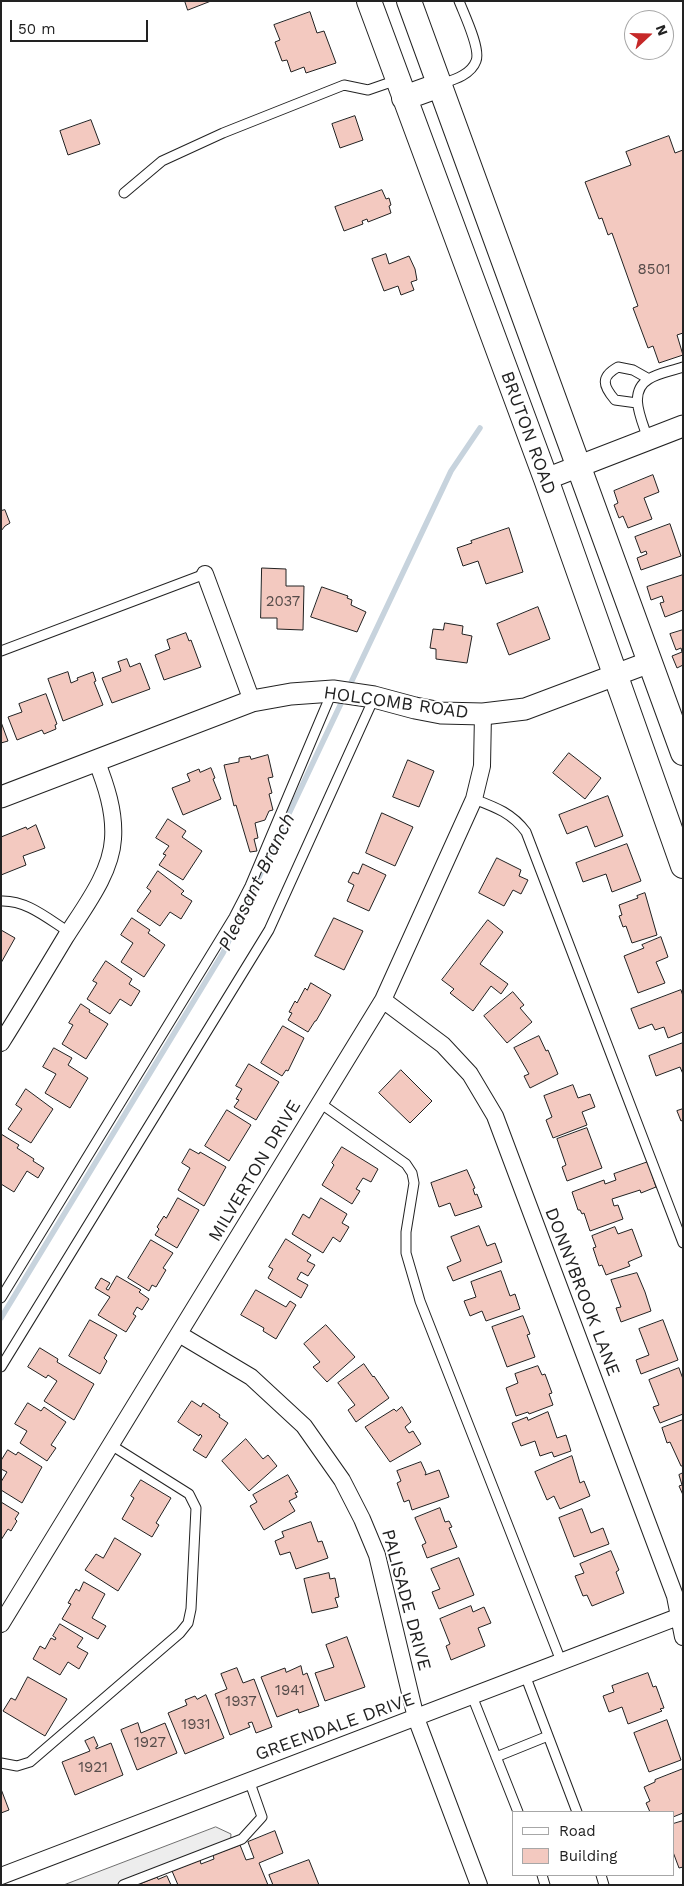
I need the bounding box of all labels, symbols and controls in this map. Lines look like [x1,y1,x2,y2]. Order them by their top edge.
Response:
scale bar [12,10,150,42]
north arrow [624,10,674,60]
text: 50 m [18,20,55,38]
text: N [653,22,671,38]
house number: 8501 [637,261,671,279]
street label: BRUTON ROAD [496,368,560,498]
house number: 2037 [266,593,300,611]
street label: HOLCOMB ROAD [322,682,470,724]
water label: Pleasant Branch [214,810,300,954]
street label: MILVERTON DRIVE [204,1096,306,1246]
street label: DONNYBROOK LANE [540,1205,624,1379]
street label: PALISADE DRIVE [377,1527,435,1673]
house number: 1941 [275,1682,305,1700]
street label: GREENDALE DRIVE [253,1688,417,1766]
house number: 1937 [225,1693,257,1711]
house number: 1931 [181,1716,211,1734]
house number: 1927 [134,1734,166,1752]
house number: 1921 [78,1759,108,1777]
legend [512,1811,674,1876]
text: Road [559,1822,596,1840]
text: Building [559,1847,617,1865]

